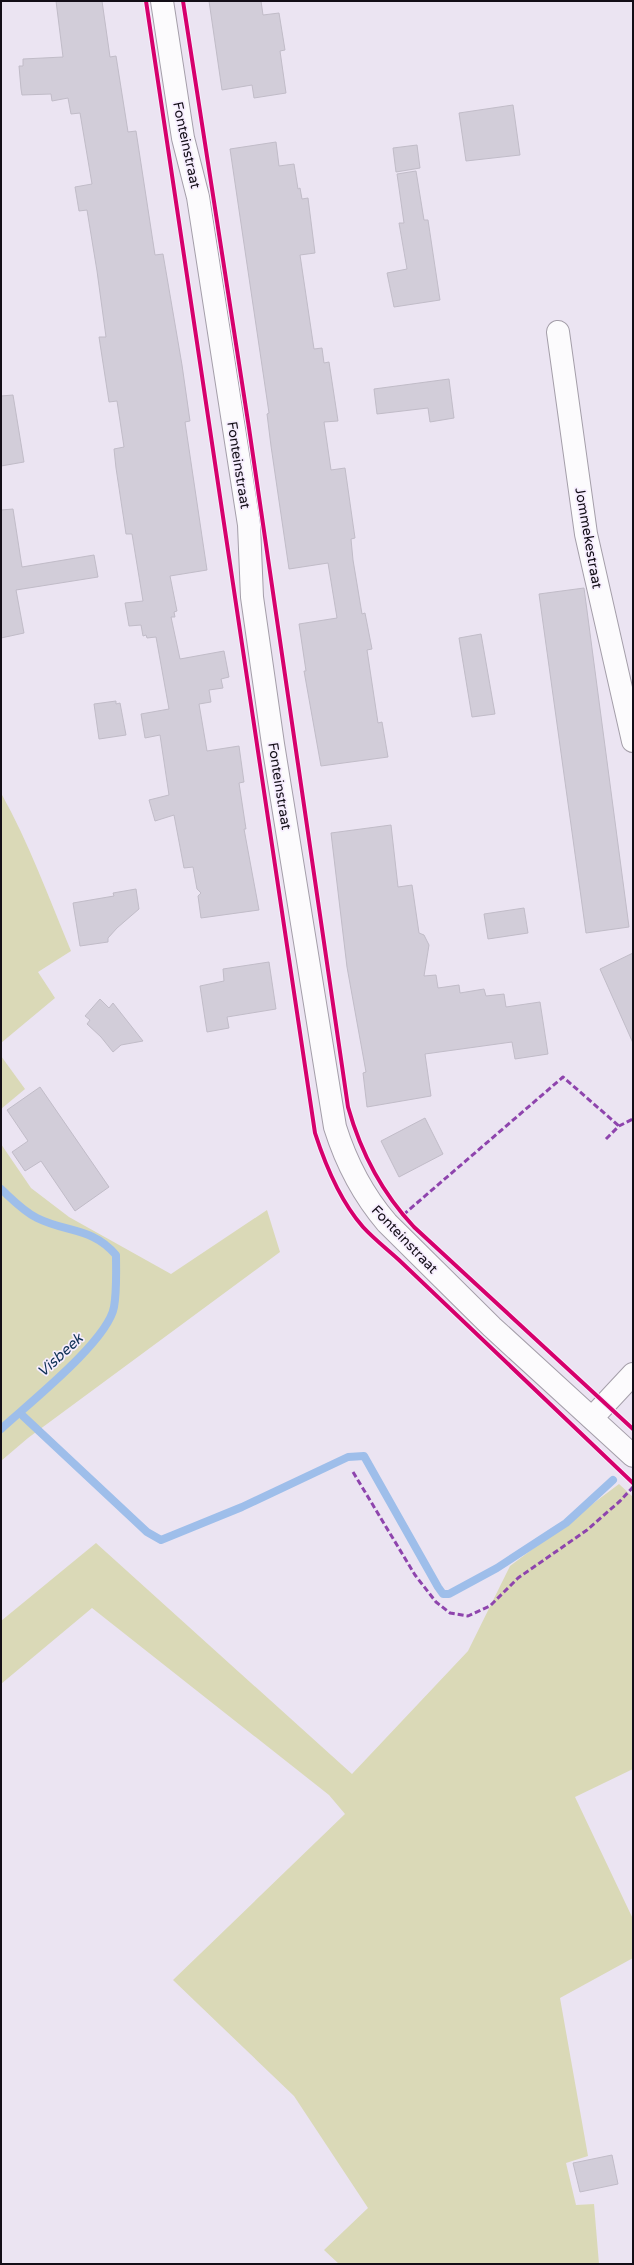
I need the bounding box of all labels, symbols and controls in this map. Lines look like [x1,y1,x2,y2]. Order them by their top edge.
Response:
street label: Fonteinstraat [169,100,204,191]
street label: Fonteinstraat [223,420,254,511]
street label: Jommekestraat [571,486,606,591]
street label: Fonteinstraat [264,741,295,832]
street label: Fonteinstraat [368,1202,442,1277]
water label: Visbeek [33,1328,88,1381]

